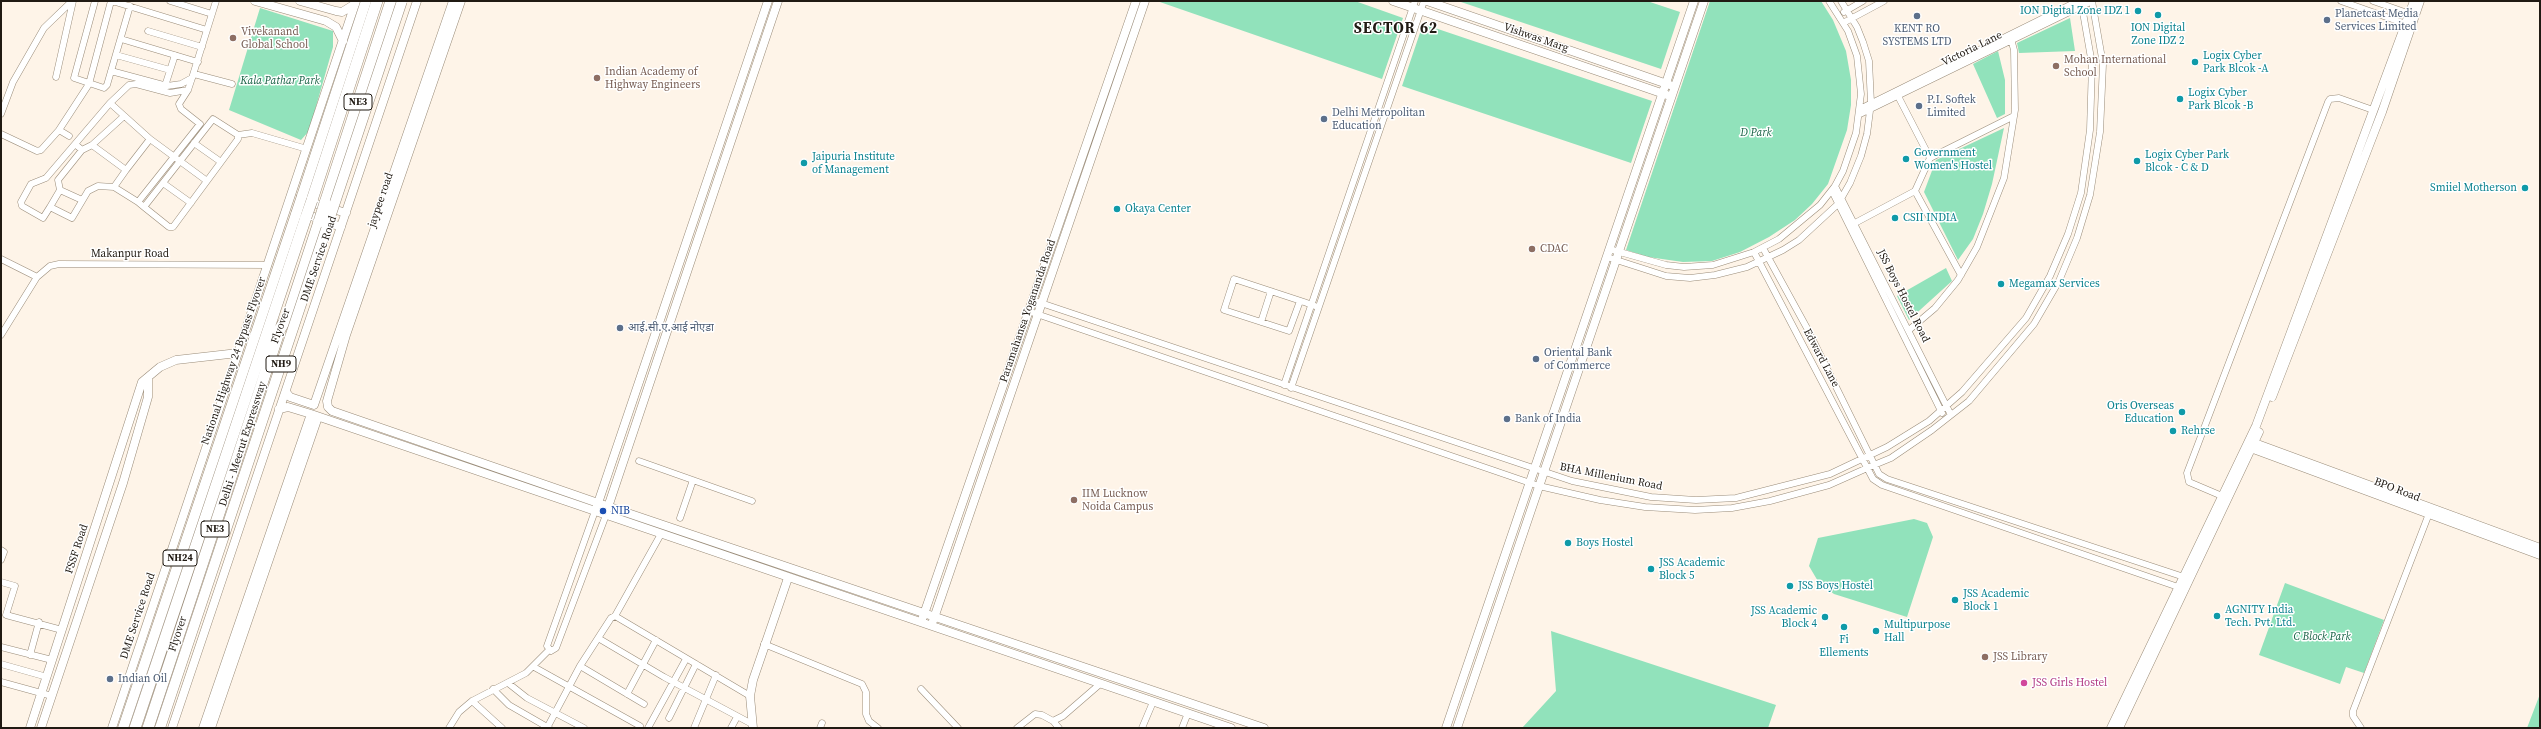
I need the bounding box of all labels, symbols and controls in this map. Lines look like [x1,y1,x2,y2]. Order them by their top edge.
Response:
place label: ION Digital Zone IDZ 1 [2020,4,2130,18]
marker: ION Digital Zone IDZ 1 [2133,6,2143,16]
place label: Planetcast Media Services Limited [2335,7,2418,33]
marker: ION Digital Zone IDZ 2 [2153,10,2163,20]
marker: KENT RO SYSTEMS LTD [1912,11,1922,21]
marker: Planetcast Media Services Limited [2322,15,2332,25]
district label: SECTOR 62 [1354,20,1438,38]
street label: Vishwas Marg [1502,21,1570,55]
place label: ION Digital Zone IDZ 2 [2131,21,2185,47]
place label: KENT RO SYSTEMS LTD [1883,22,1951,48]
place label: Vivekanand Global School [241,25,308,51]
street label: Victoria Lane [1940,29,2004,69]
marker: Vivekanand Global School [228,33,238,43]
place label: Logix Cyber Park Blcok -A [2203,49,2269,75]
place label: Mohan International School [2064,53,2166,79]
marker: Logix Cyber Park Blcok -A [2190,57,2200,67]
marker: Mohan International School [2051,61,2061,71]
place label: Indian Academy of Highway Engineers [605,65,700,91]
marker: Indian Academy of Highway Engineers [592,73,602,83]
park label: Kala Pathar Park [240,74,320,88]
place label: Logix Cyber Park Blcok -B [2188,86,2253,112]
place label: P.I. Softek Limited [1927,93,1976,119]
road number: NE3 [344,94,372,110]
marker: Logix Cyber Park Blcok -B [2175,94,2185,104]
marker: P.I. Softek Limited [1914,101,1924,111]
place label: Delhi Metropolitan Education [1332,106,1425,132]
marker: Delhi Metropolitan Education [1319,114,1329,124]
park label: D Park [1740,126,1772,140]
place label: Government Women's Hostel [1914,146,1992,172]
place label: Logix Cyber Park Blcok - C & D [2145,148,2229,174]
place label: Jaipuria Institute of Management [812,150,895,176]
marker: Government Women's Hostel [1901,154,1911,164]
marker: Logix Cyber Park Blcok - C & D [2132,156,2142,166]
marker: Jaipuria Institute of Management [799,158,809,168]
street label: jaypee road [366,171,396,229]
place label: Smiiel Motherson [2430,181,2517,195]
marker: Smiiel Motherson [2520,183,2530,193]
place label: Okaya Center [1125,202,1191,216]
marker: Okaya Center [1112,204,1122,214]
place label: CSII INDIA [1903,211,1957,225]
marker: CSII INDIA [1890,213,1900,223]
street label: DME Service Road [298,214,340,304]
street label: Paramahansa Yogananda Road [997,238,1059,384]
place label: CDAC [1540,242,1568,256]
marker: CDAC [1527,244,1537,254]
street label: Makanpur Road [91,247,169,261]
street label: JSS Boys Hostel Road [1874,247,1932,345]
street label: National Highway 24 Bypass Flyover [199,275,269,447]
place label: Megamax Services [2009,277,2100,291]
marker: Megamax Services [1996,279,2006,289]
street label: Flyover [269,307,293,345]
place label: आई.सी.ए.आई नोएडा [628,321,714,335]
marker: आई.सी.ए.आई नोएडा [615,323,625,333]
street label: Edward Lane [1800,327,1842,389]
place label: Oriental Bank of Commerce [1544,346,1612,372]
marker: Oriental Bank of Commerce [1531,354,1541,364]
road number: NH9 [266,356,296,372]
street label: Delhi - Meerut Expressway [217,380,269,508]
place label: Oris Overseas Education [2107,399,2174,425]
marker: Oris Overseas Education [2177,407,2187,417]
place label: Bank of India [1515,412,1581,426]
marker: Bank of India [1502,414,1512,424]
place label: Rehrse [2181,424,2215,438]
marker: Rehrse [2168,426,2178,436]
street label: BHA Millenium Road [1559,461,1663,493]
street label: BPO Road [2372,475,2422,505]
place label: IIM Lucknow Noida Campus [1082,487,1153,513]
marker: IIM Lucknow Noida Campus [1069,495,1079,505]
place label: NIB [611,504,630,518]
marker: NIB [598,506,608,516]
road number: NE3 [201,521,229,537]
street label: FSSF Road [63,523,91,575]
place label: Boys Hostel [1576,536,1633,550]
marker: Boys Hostel [1563,538,1573,548]
road number: NH24 [163,550,197,566]
place label: JSS Academic Block 5 [1659,556,1725,582]
marker: JSS Academic Block 5 [1646,564,1656,574]
street label: DME Service Road [118,571,158,661]
place label: JSS Boys Hostel [1798,579,1873,593]
marker: JSS Boys Hostel [1785,581,1795,591]
place label: JSS Academic Block 1 [1963,587,2029,613]
marker: JSS Academic Block 1 [1950,595,1960,605]
place label: AGNITY India Tech. Pvt. Ltd. [2225,603,2295,629]
place label: JSS Academic Block 4 [1751,604,1817,630]
marker: AGNITY India Tech. Pvt. Ltd. [2212,611,2222,621]
marker: JSS Academic Block 4 [1820,612,1830,622]
street label: Flyover [166,615,190,653]
place label: Multipurpose Hall [1884,618,1950,644]
marker: Fi Ellements [1839,622,1849,632]
marker: Multipurpose Hall [1871,626,1881,636]
park label: C Block Park [2293,630,2351,644]
place label: Fi Ellements [1819,633,1869,659]
place label: JSS Library [1993,650,2047,664]
marker: JSS Library [1980,652,1990,662]
place label: Indian Oil [118,672,167,686]
marker: Indian Oil [105,674,115,684]
place label: JSS Girls Hostel [2032,676,2107,690]
marker: JSS Girls Hostel [2019,678,2029,688]

